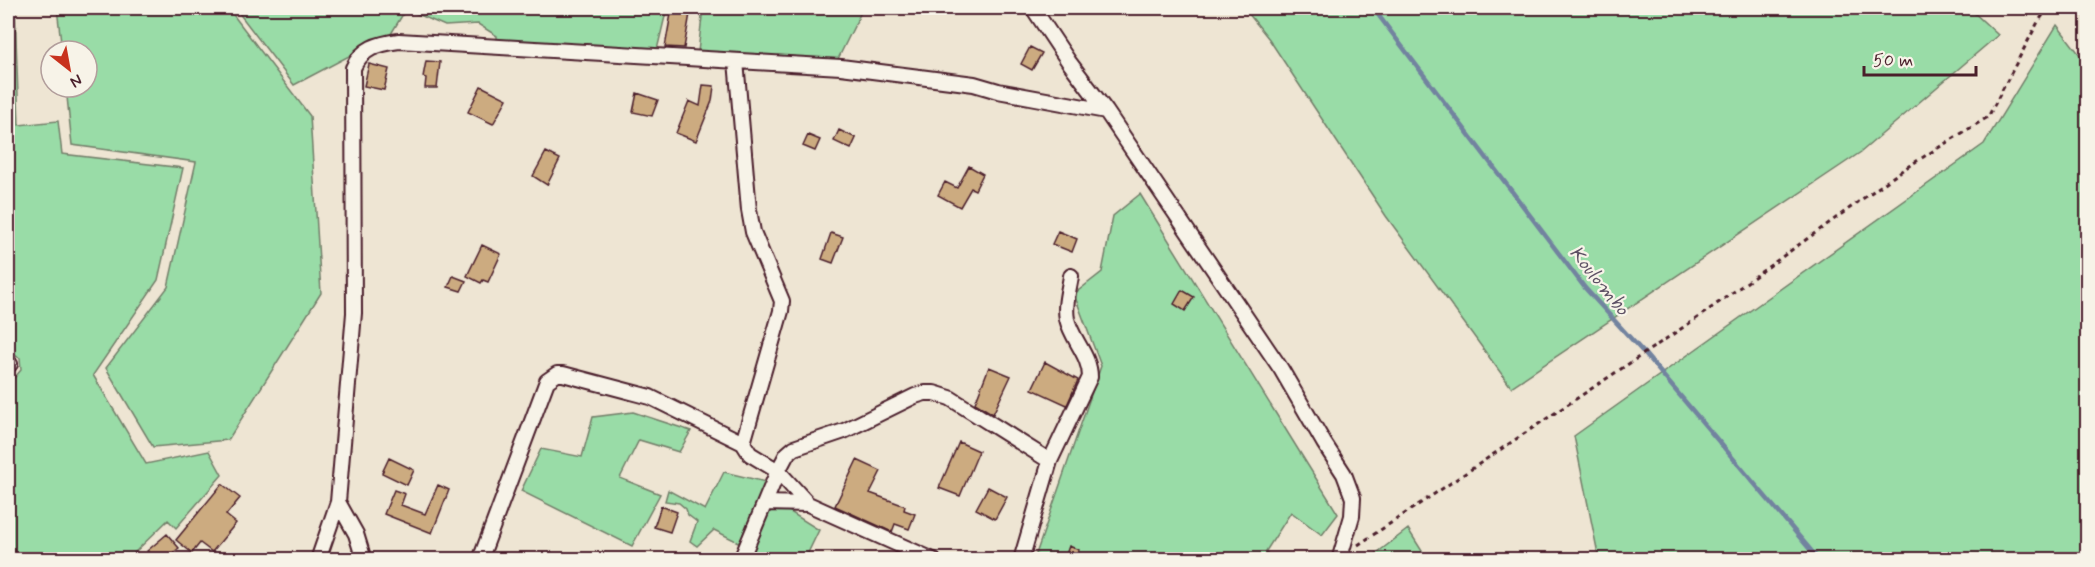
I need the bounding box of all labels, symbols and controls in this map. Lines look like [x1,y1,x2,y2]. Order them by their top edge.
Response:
north arrow [39,39,99,99]
scale bar [1864,39,1976,77]
text: 50 m [1873,49,1913,73]
text: N [66,69,86,92]
water label: Koulombo [1562,240,1635,322]

